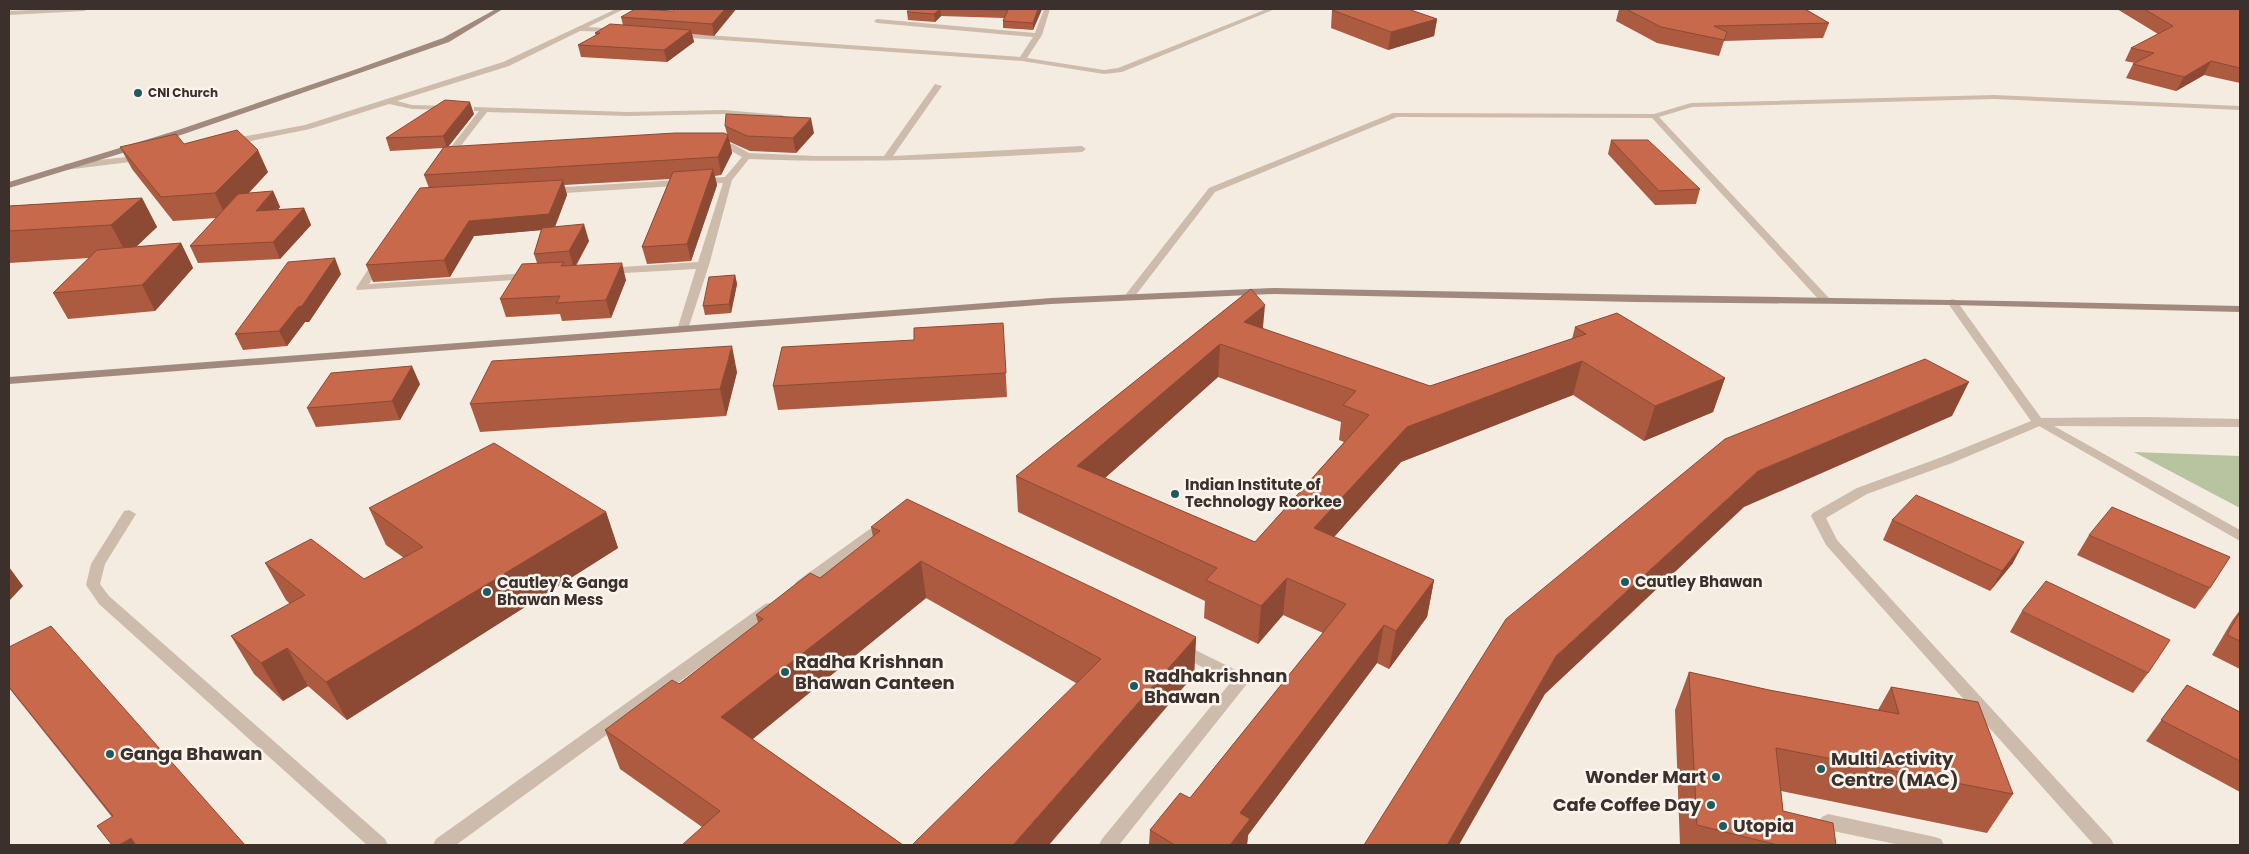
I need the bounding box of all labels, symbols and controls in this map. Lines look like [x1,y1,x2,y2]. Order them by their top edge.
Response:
place label: CNI Church [148,84,218,101]
marker: CNI Church [132,87,144,99]
place label: Indian Institute of Technology Roorkee [1185,474,1342,512]
marker: Indian Institute of Technology Roorkee [1169,488,1181,500]
place label: Cautley Bhawan [1635,571,1763,592]
place label: Cautley & Ganga Bhawan Mess [497,572,628,610]
marker: Cautley Bhawan [1619,576,1631,588]
marker: Cautley & Ganga Bhawan Mess [481,586,493,598]
place label: Radha Krishnan Bhawan Canteen [795,649,955,695]
place label: Radhakrishnan Bhawan [1144,663,1287,709]
marker: Radha Krishnan Bhawan Canteen [779,666,791,678]
marker: Radhakrishnan Bhawan [1128,680,1140,692]
place label: Ganga Bhawan [120,741,263,766]
place label: Multi Activity Centre (MAC) [1831,746,1959,792]
marker: Ganga Bhawan [104,748,116,760]
marker: Multi Activity Centre (MAC) [1815,763,1827,775]
place label: Wonder Mart [1585,764,1706,789]
marker: Wonder Mart [1710,771,1722,783]
place label: Cafe Coffee Day [1553,792,1702,817]
marker: Cafe Coffee Day [1705,799,1717,811]
place label: Utopia [1733,813,1794,838]
marker: Utopia [1717,820,1729,832]

